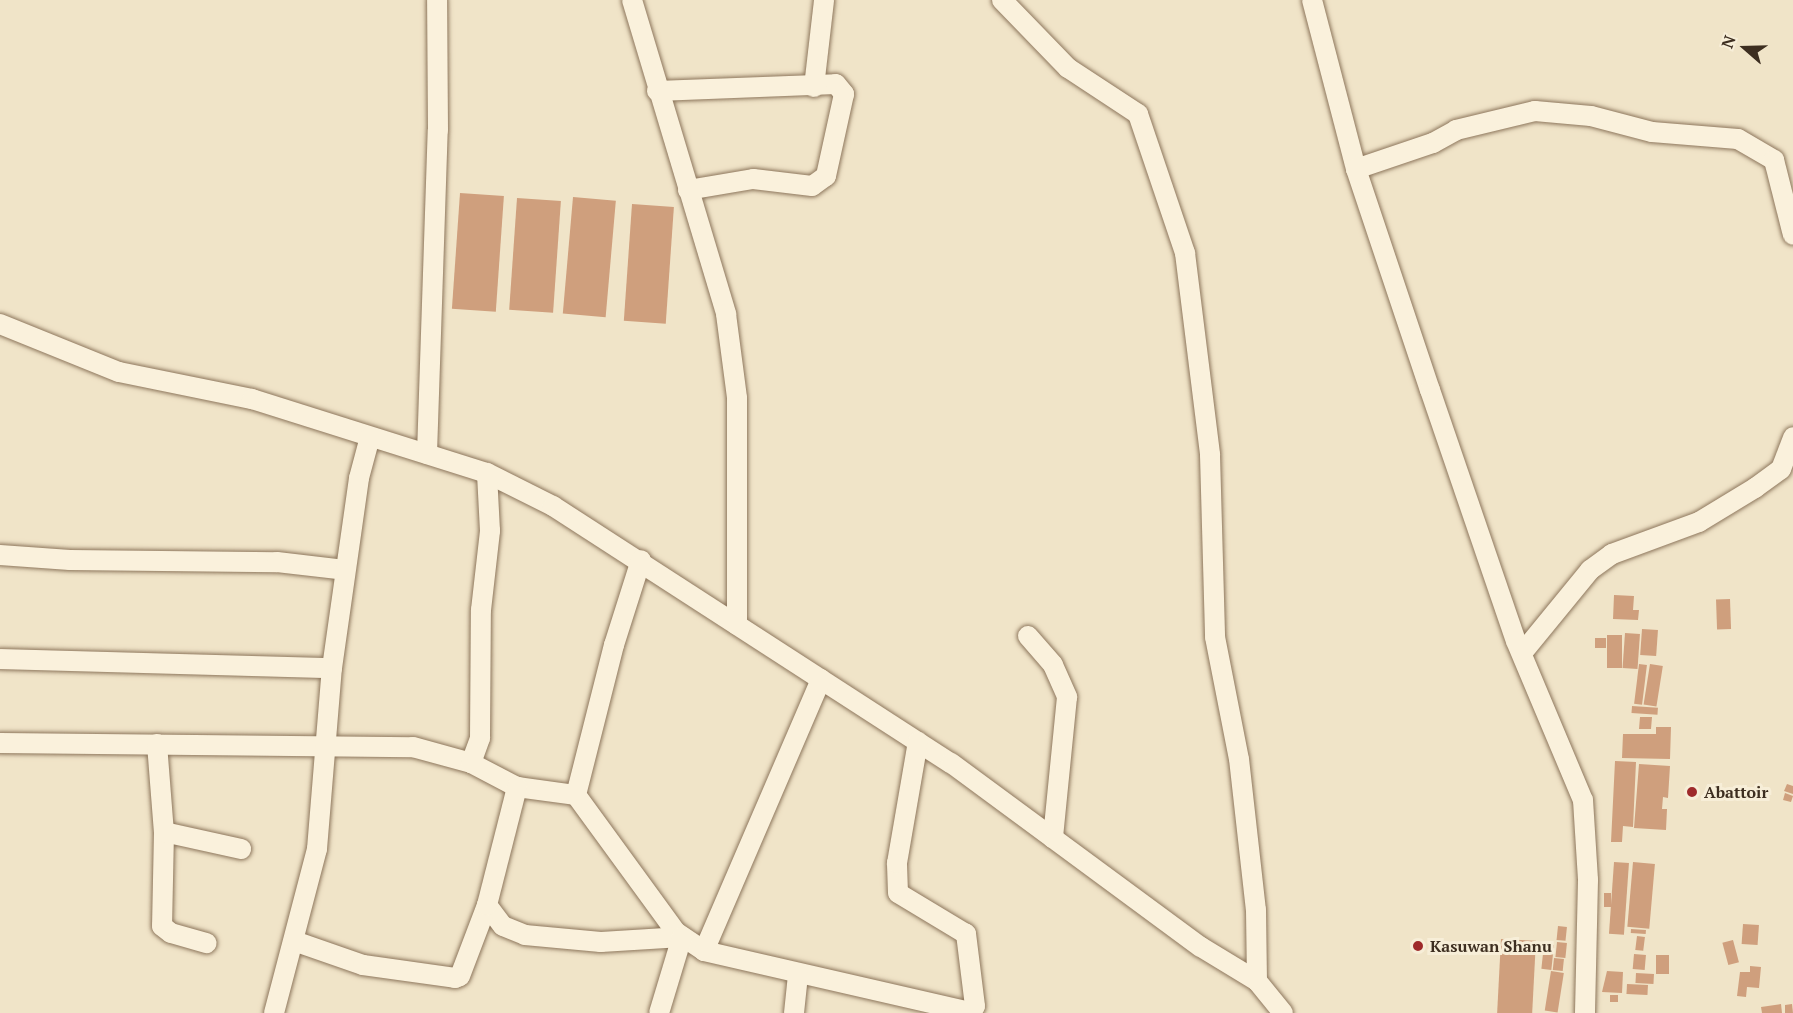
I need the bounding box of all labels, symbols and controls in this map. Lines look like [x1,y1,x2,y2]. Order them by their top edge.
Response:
north arrow [1715,18,1775,78]
text: N [1716,32,1740,51]
place label: Abattoir [1704,782,1768,802]
marker: Abattoir [1685,785,1699,799]
place label: Kasuwan Shanu [1430,936,1552,956]
marker: Kasuwan Shanu [1411,939,1425,953]

